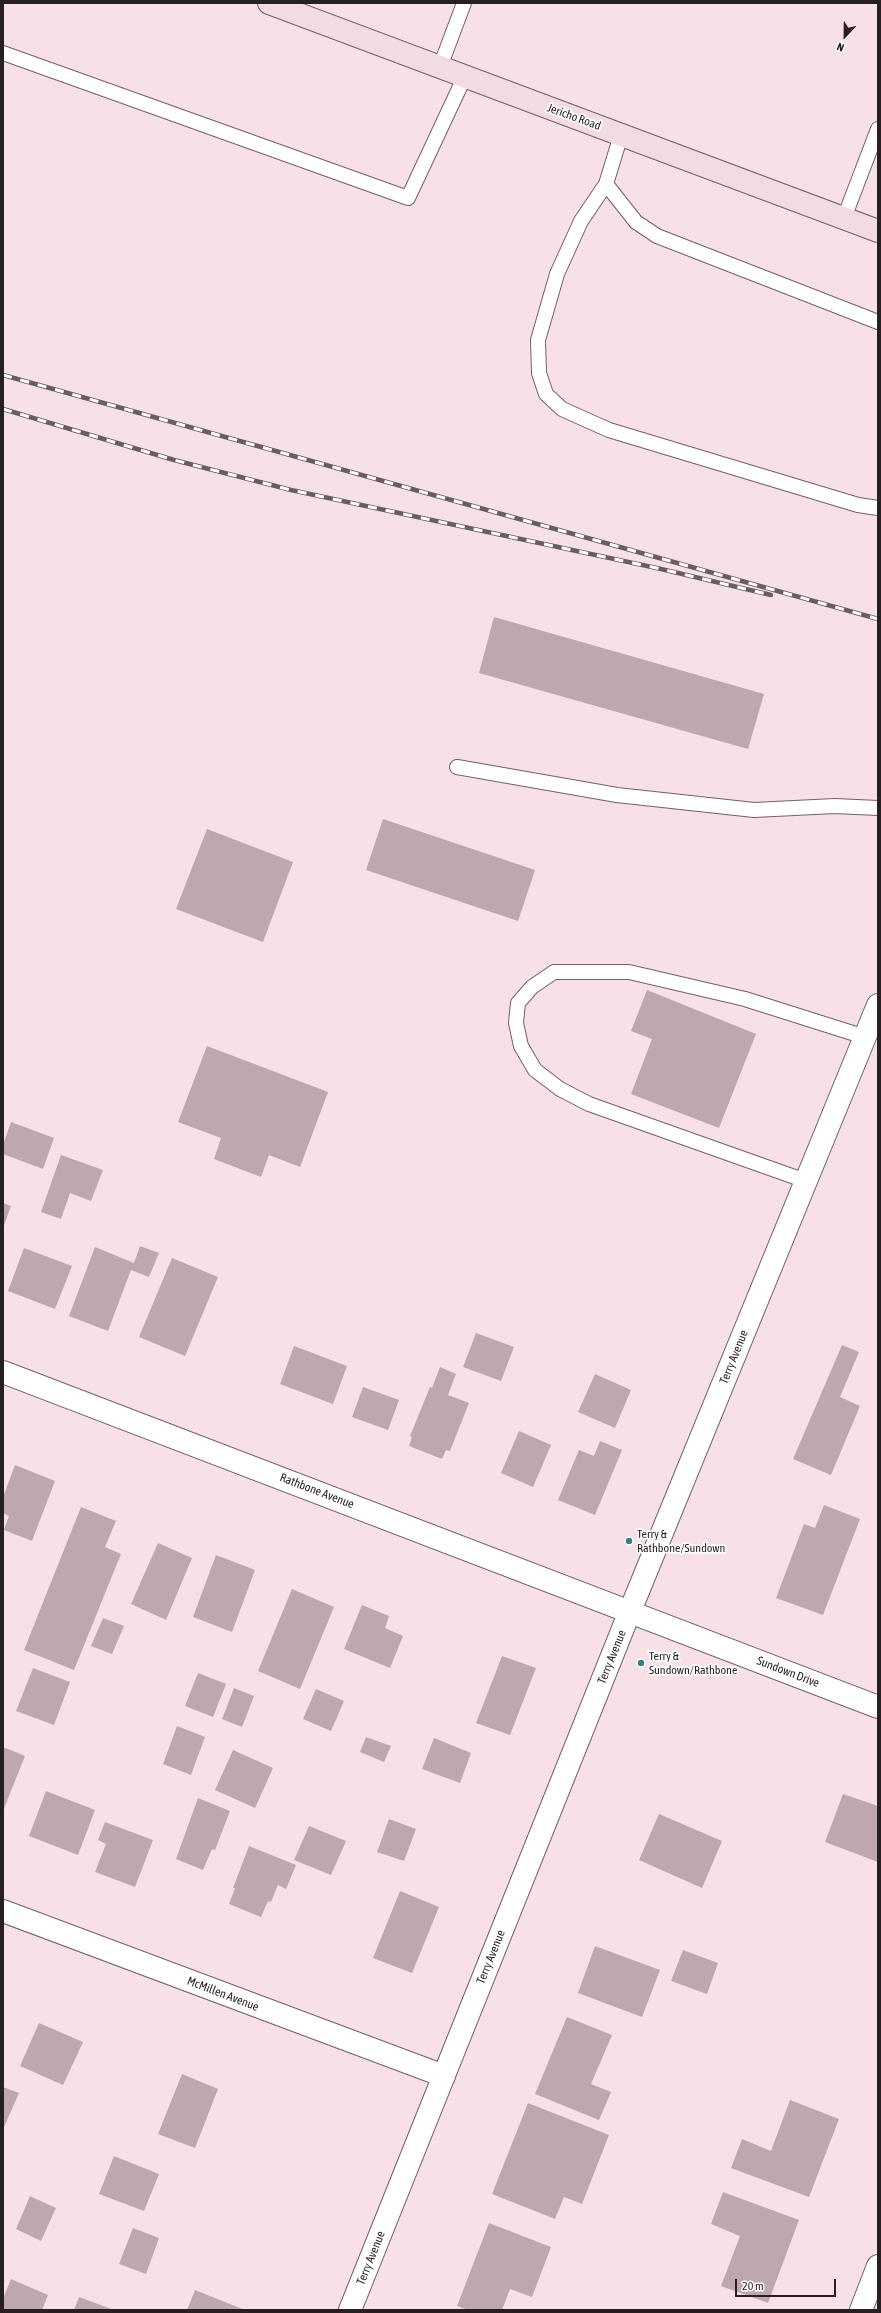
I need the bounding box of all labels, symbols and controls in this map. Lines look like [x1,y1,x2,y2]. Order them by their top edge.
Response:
north arrow [825,16,865,56]
text: N [835,40,846,54]
street label: Jericho Road [545,101,603,133]
street label: Terry Avenue [717,1328,751,1386]
street label: Rathbone Avenue [278,1470,356,1512]
place label: Terry & Rathbone/Sundown [637,1527,725,1555]
marker: Terry & Rathbone/Sundown [624,1536,634,1546]
street label: Terry Avenue [595,1628,629,1686]
place label: Terry & Sundown/Rathbone [649,1649,737,1677]
street label: Sundown Drive [755,1653,821,1691]
marker: Terry & Sundown/Rathbone [636,1658,646,1668]
street label: Terry Avenue [474,1928,508,1986]
street label: McMillen Avenue [185,1974,261,2014]
street label: Terry Avenue [354,2229,388,2287]
scale bar [737,2271,838,2297]
text: 20 m [742,2279,764,2293]

